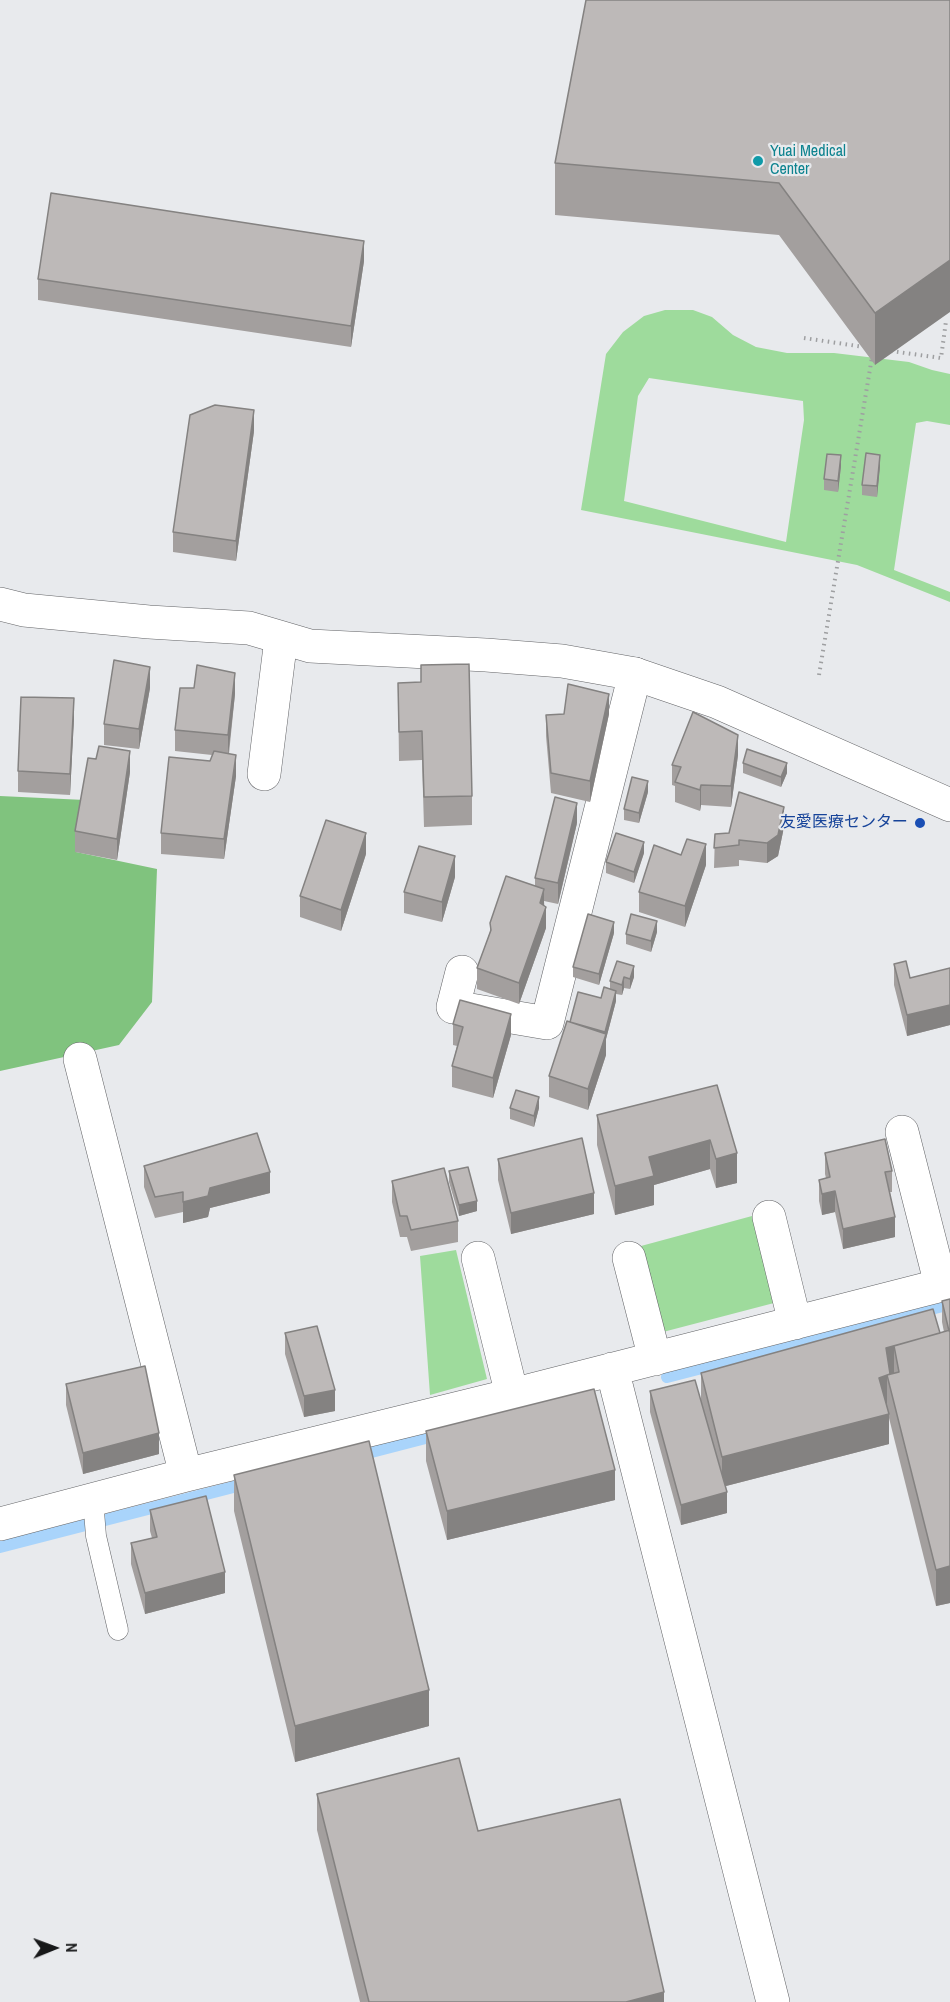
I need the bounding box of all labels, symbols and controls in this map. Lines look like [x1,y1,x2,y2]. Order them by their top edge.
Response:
place label: Yuai Medical Center [770,142,846,180]
marker: Yuai Medical Center [751,154,765,168]
place label: 友愛医療センター [780,813,908,833]
marker: 友愛医療センター [913,816,927,830]
north arrow [24,1918,84,1978]
text: N [61,1943,83,1953]

